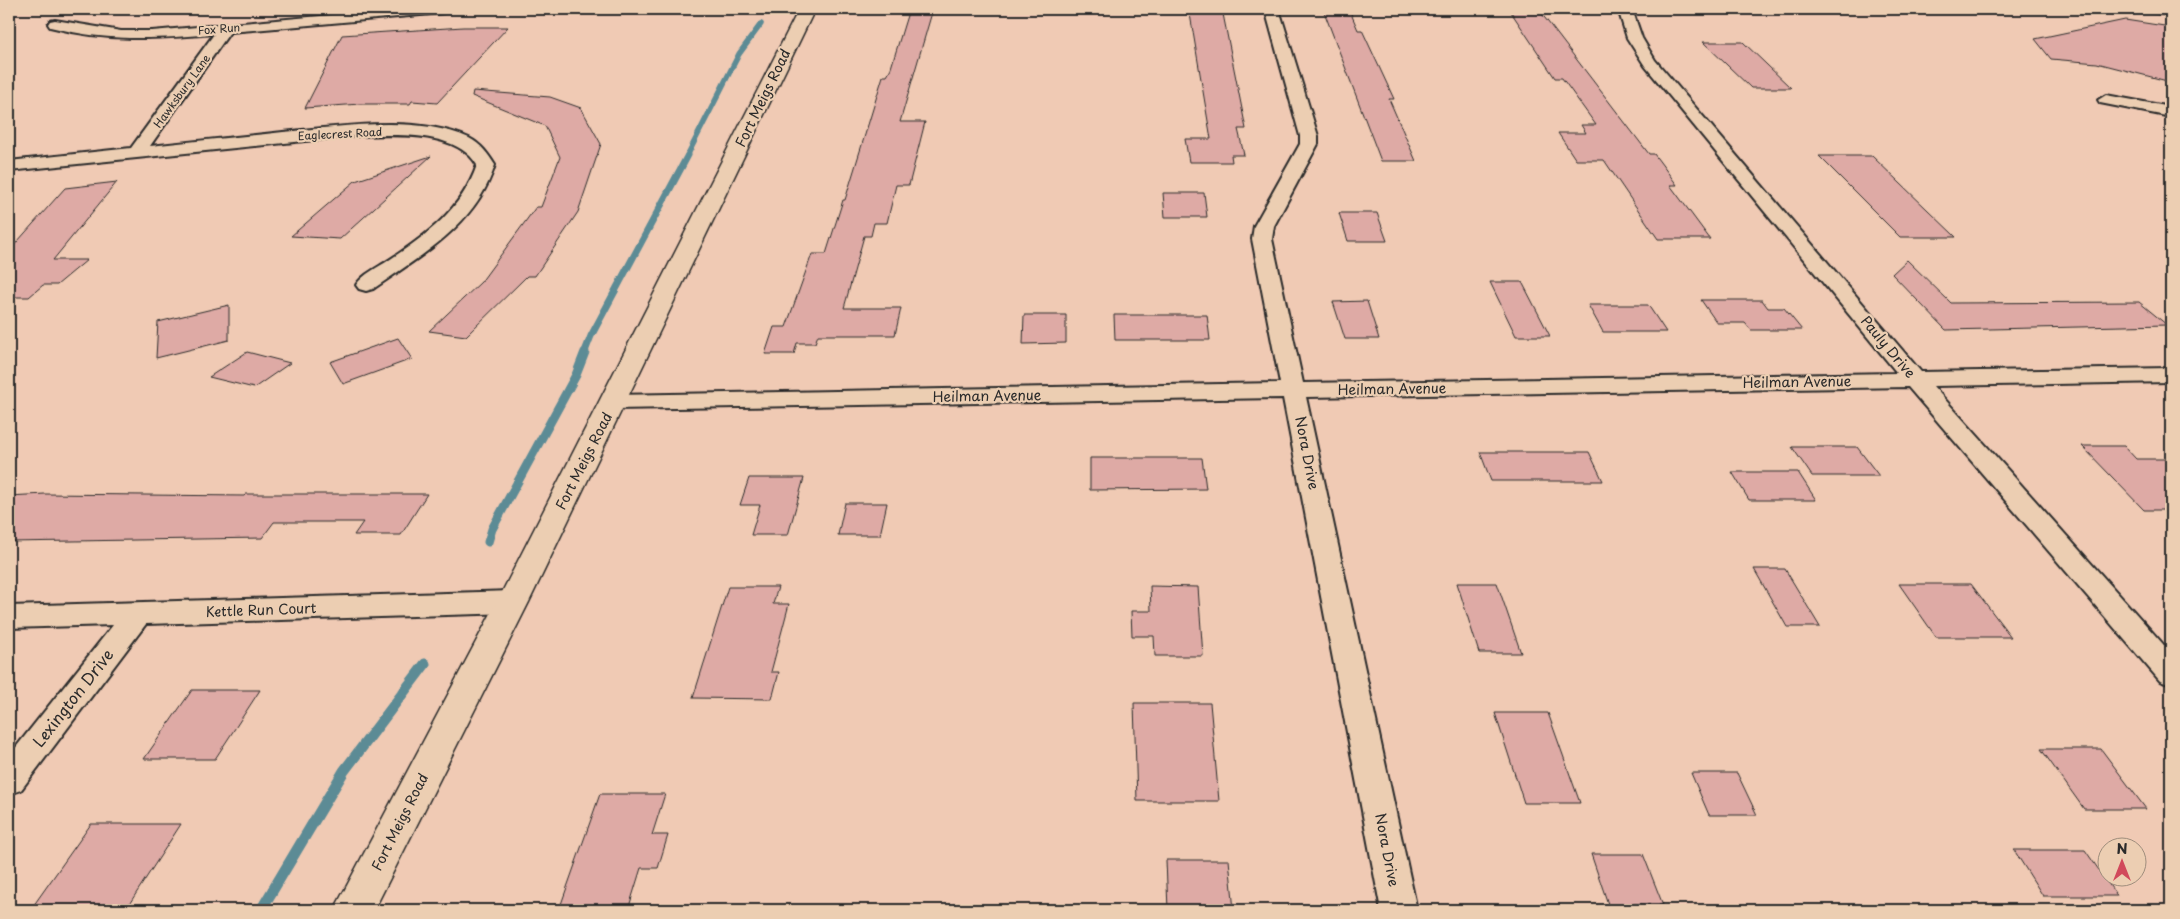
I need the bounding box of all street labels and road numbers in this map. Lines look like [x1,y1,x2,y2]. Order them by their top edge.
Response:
street label: Fox Run [197,18,241,39]
street label: Fort Meigs Road [730,45,795,150]
street label: Hawksbury Lane [149,50,214,131]
street label: Eaglecrest Road [297,123,383,144]
street label: Pauly Drive [1856,311,1921,382]
street label: Heilman Avenue [1743,370,1852,393]
street label: Heilman Avenue [1338,377,1447,400]
street label: Heilman Avenue [933,384,1042,407]
street label: Fort Meigs Road [550,408,617,513]
street label: Nora Drive [1290,414,1325,492]
street label: Kettle Run Court [205,597,317,622]
street label: Lexington Drive [26,643,118,752]
street label: Fort Meigs Road [366,769,433,874]
street label: Nora Drive [1370,811,1405,889]

